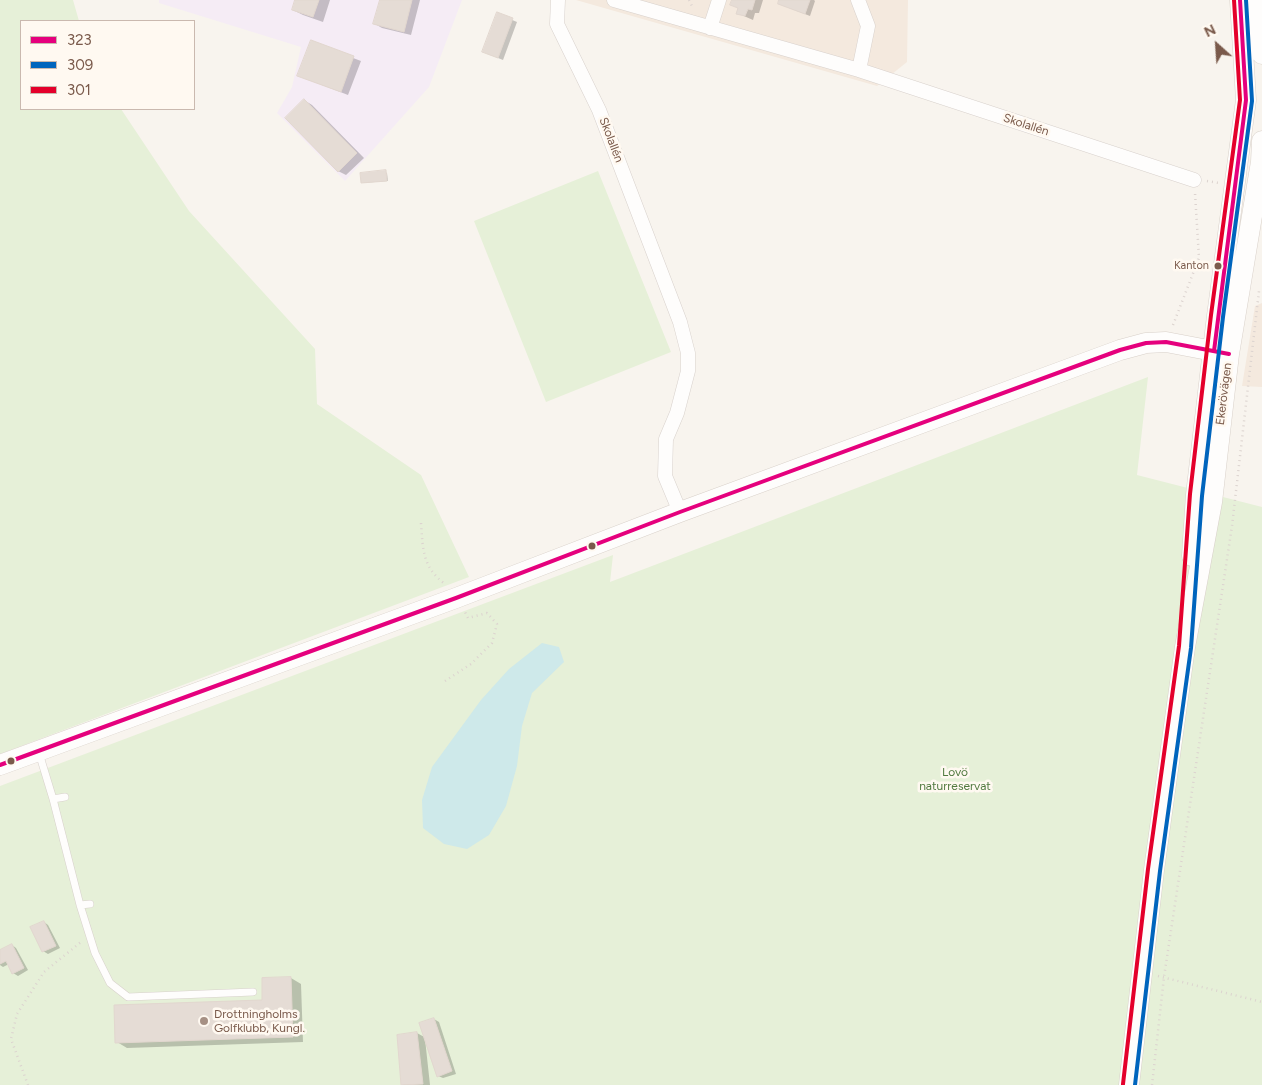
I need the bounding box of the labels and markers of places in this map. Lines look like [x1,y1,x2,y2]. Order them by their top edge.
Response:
place label: Kanton [1174,259,1209,273]
marker: Kanton [1213,261,1223,271]
unlabelled marker [587,541,597,551]
unlabelled marker [6,756,16,766]
place label: Drottningholms Golfklubb, Kungl. [214,1007,305,1035]
marker: Drottningholms Golfklubb, Kungl. [198,1015,210,1027]

